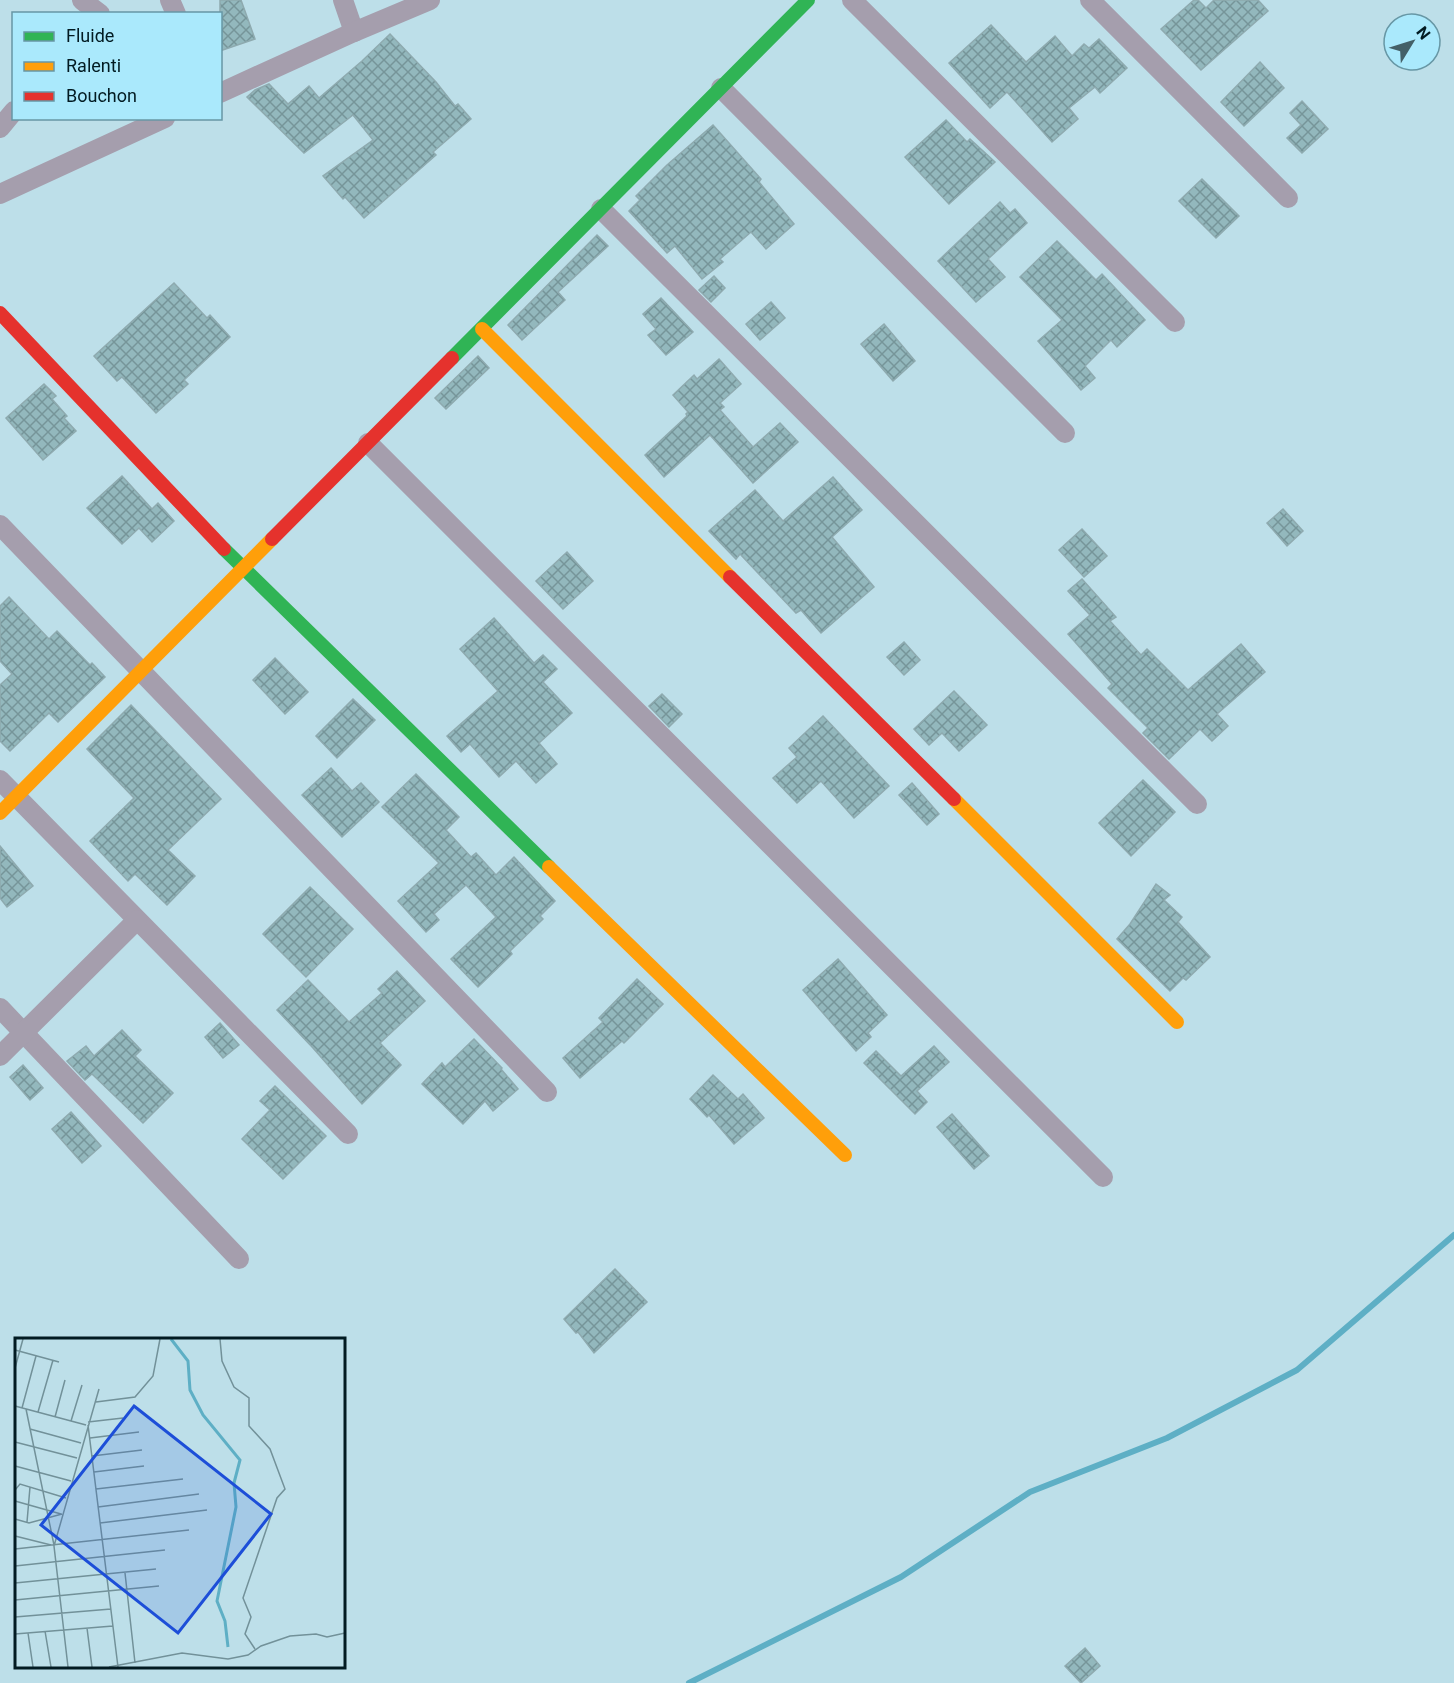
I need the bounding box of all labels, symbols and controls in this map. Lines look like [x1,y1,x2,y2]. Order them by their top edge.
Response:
legend [12,12,222,120]
north arrow [1382,12,1442,72]
text: N [1412,23,1434,43]
text: Fluide [66,25,114,46]
text: Ralenti [66,55,121,76]
text: Bouchon [66,85,137,106]
inset map [15,1338,345,1668]

